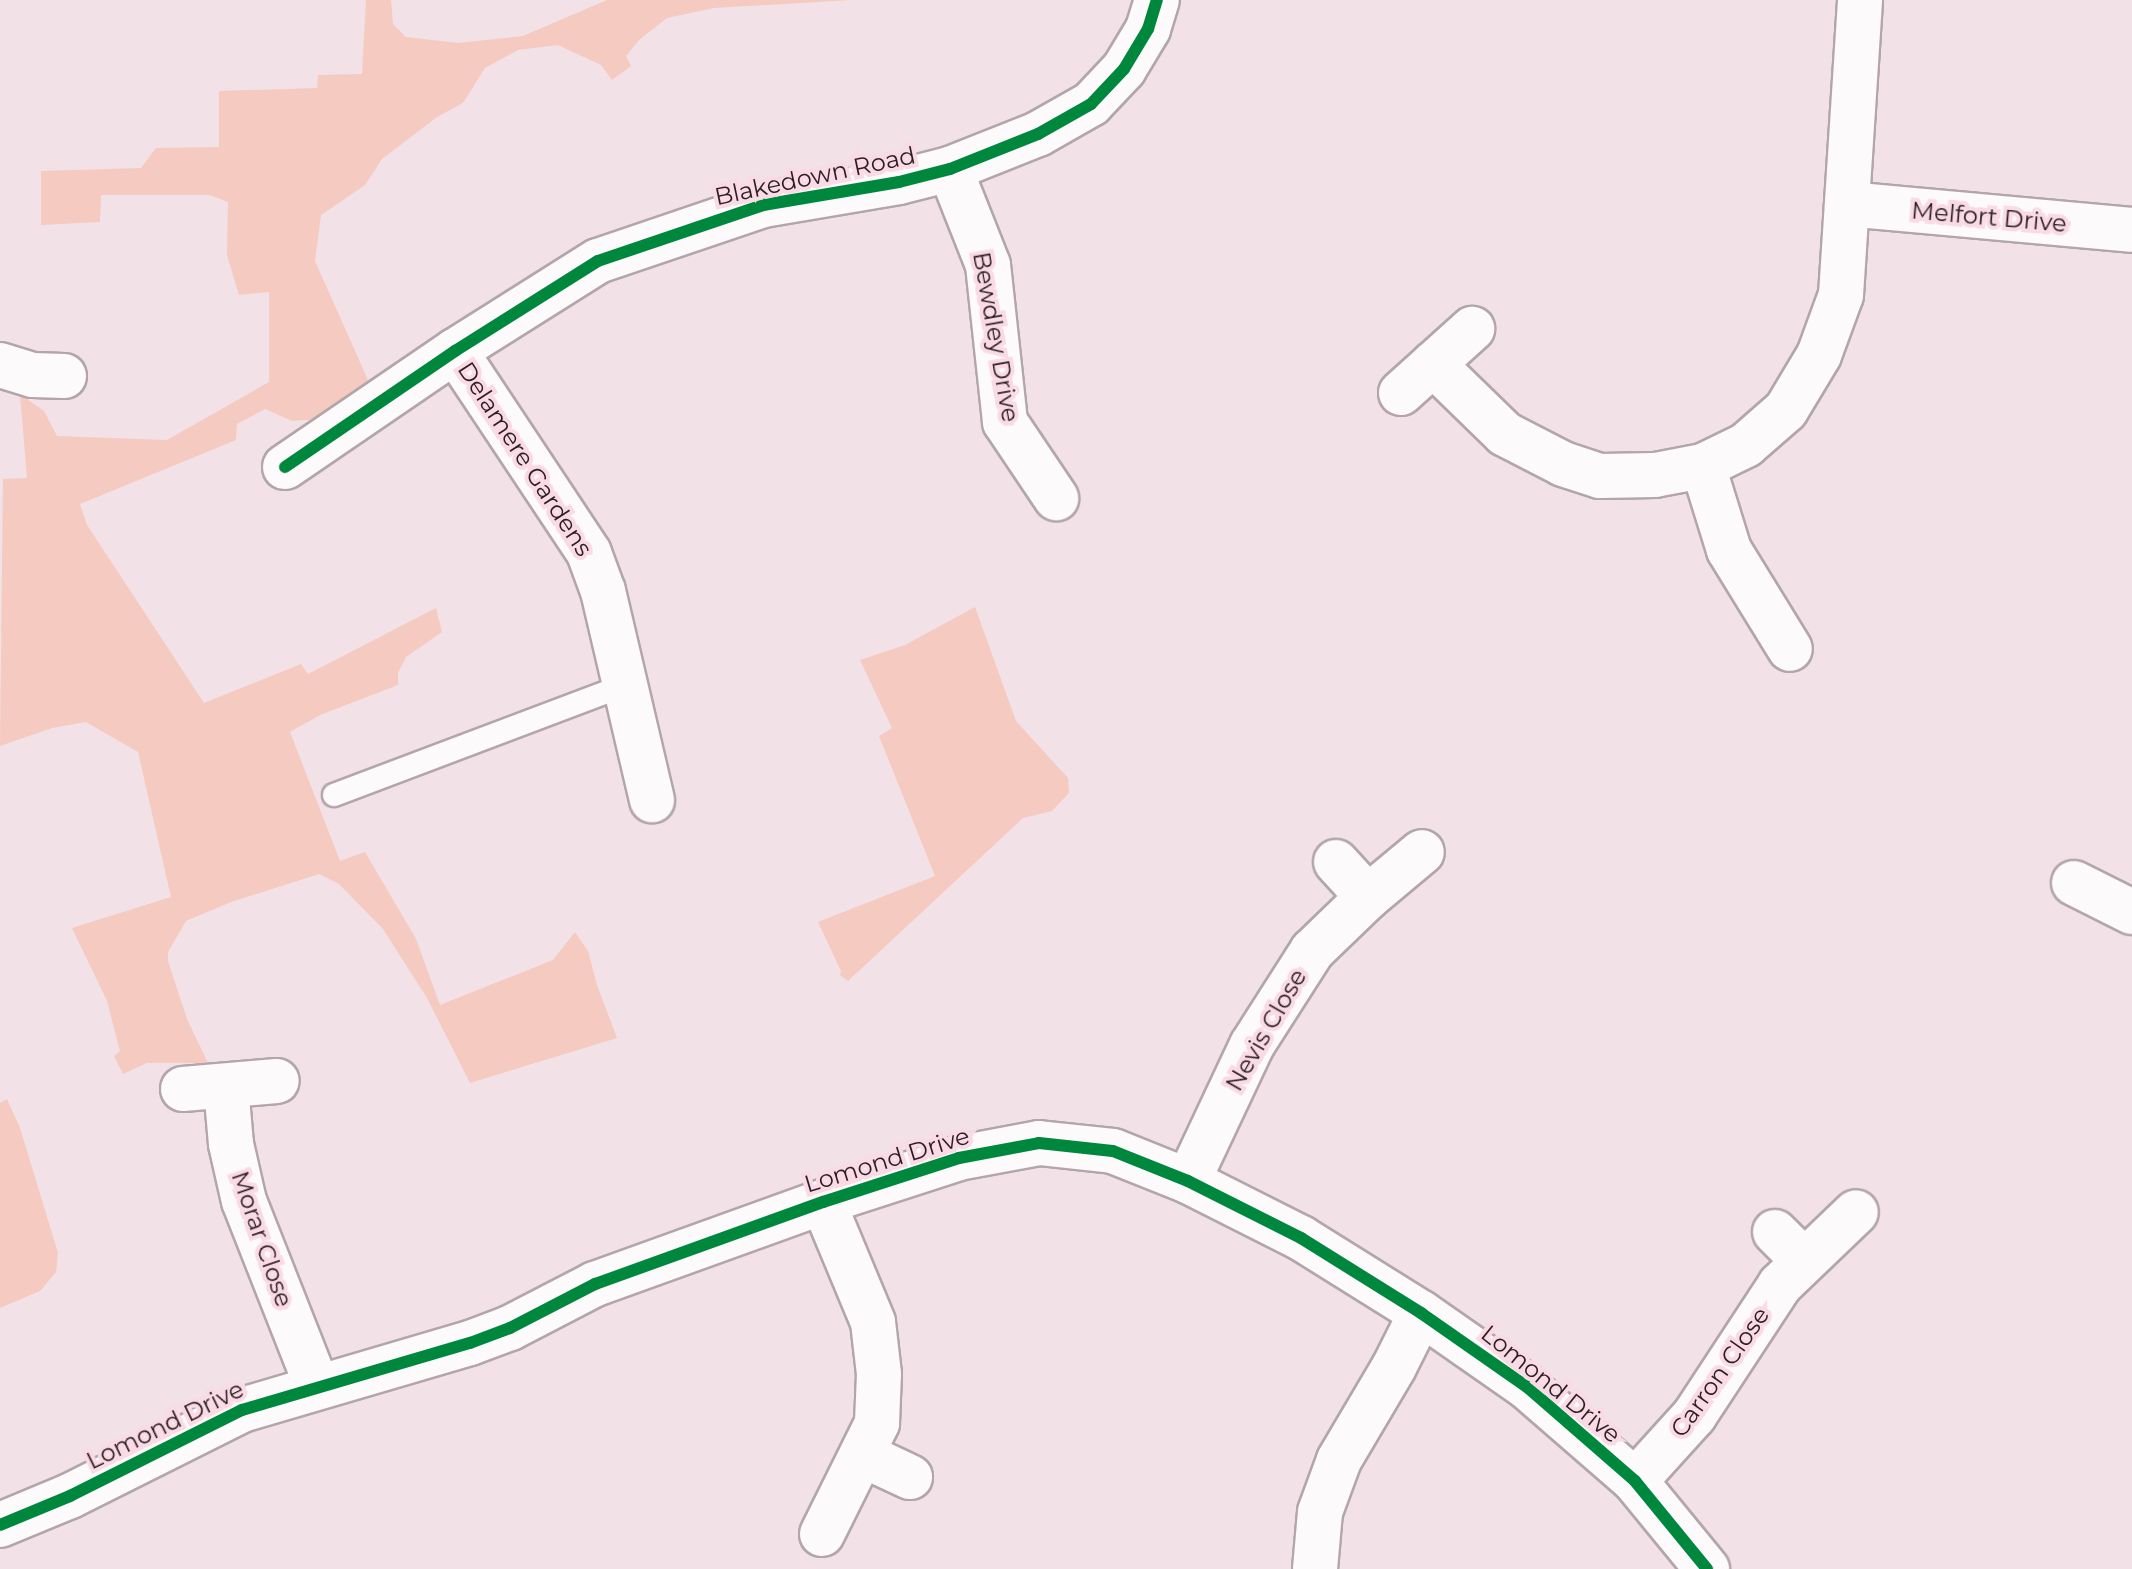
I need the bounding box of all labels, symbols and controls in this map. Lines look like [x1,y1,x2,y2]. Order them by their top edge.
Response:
street label: Blakedown Road [712,141,918,211]
street label: Melfort Drive [1910,196,2068,238]
street label: Bewdley Drive [967,250,1025,424]
street label: Delamere Gardens [451,356,599,562]
street label: Nevis Close [1220,964,1312,1096]
street label: Lomond Drive [801,1121,973,1199]
street label: Morar Close [225,1167,299,1311]
street label: Carron Close [1665,1301,1775,1443]
street label: Lomond Drive [1475,1319,1627,1449]
street label: Lomond Drive [82,1375,248,1475]

